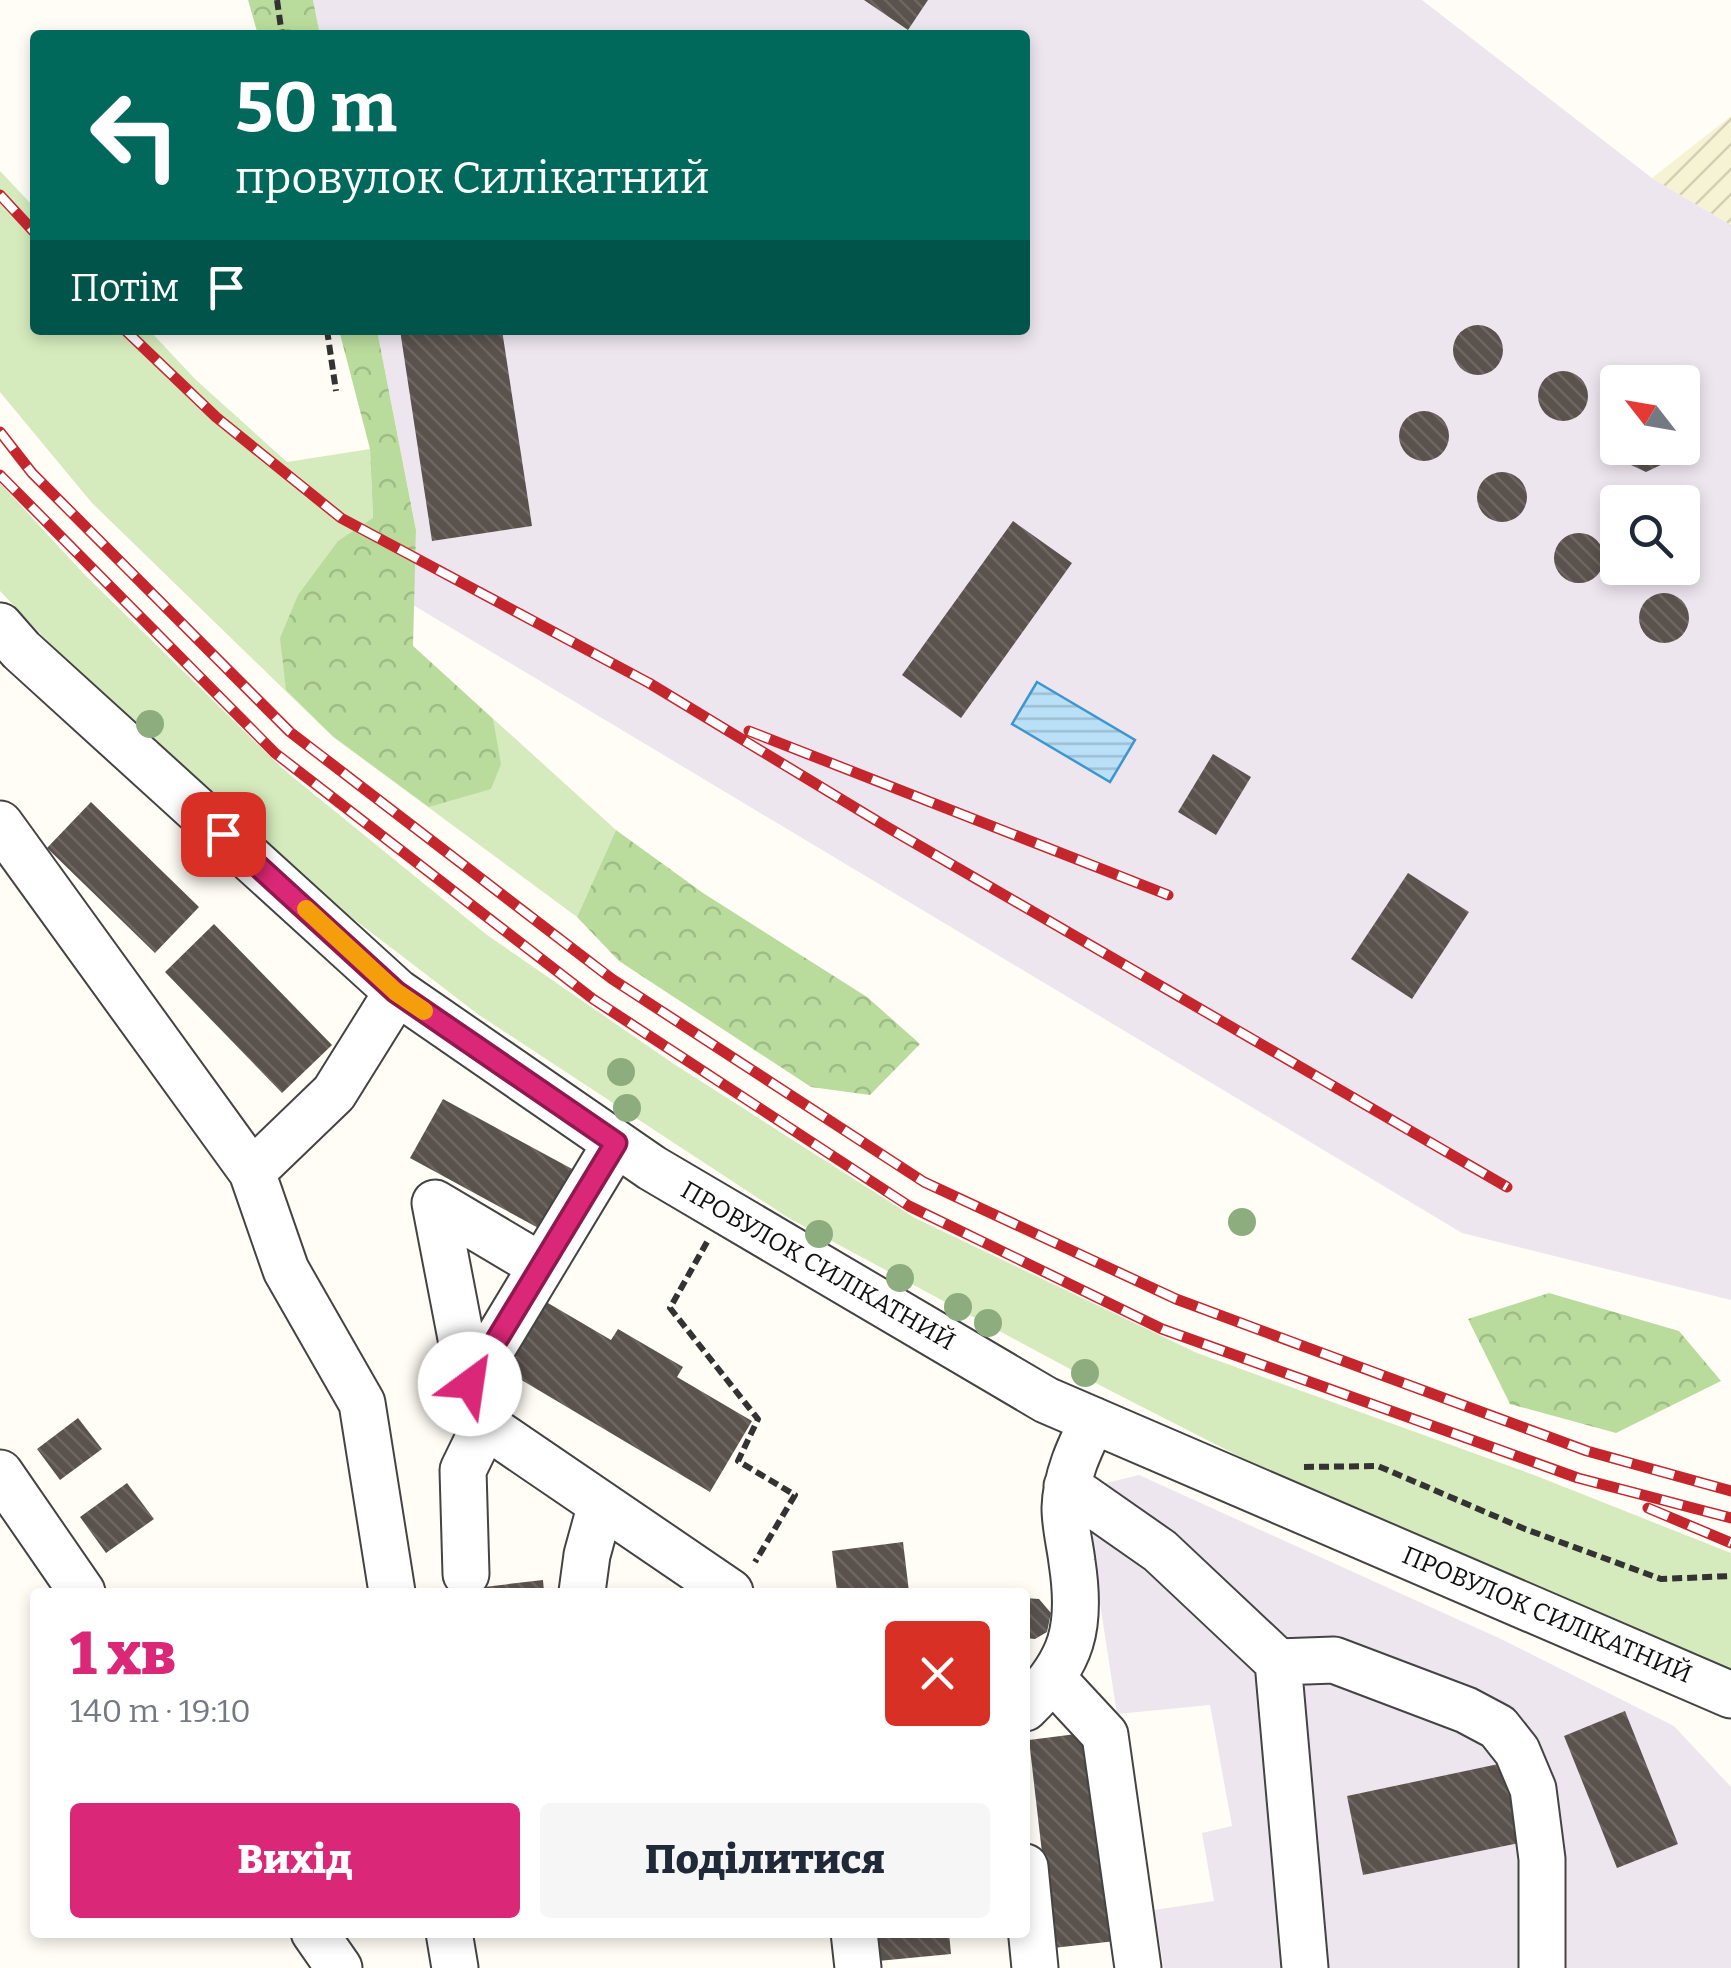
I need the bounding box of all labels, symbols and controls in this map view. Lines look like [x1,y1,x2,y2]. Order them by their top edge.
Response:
text: 50 m [235,66,397,150]
icon: left [70,70,200,200]
text: провулок Силікатний [235,151,710,205]
icon: arrive [199,260,254,315]
text: Потім [70,265,179,311]
north arrow [1600,365,1700,465]
map controls [1600,365,1700,585]
button: search [1600,485,1700,585]
pin [181,792,266,877]
icon: arrive [196,807,251,862]
street label: ПРОВУЛОК СИЛІКАТНИЙ [676,1174,961,1357]
position arrow [418,1332,522,1436]
street label: ПРОВУЛОК СИЛІКАТНИЙ [1398,1539,1697,1690]
text: 1 хв [70,1618,176,1690]
button: close [885,1621,990,1726]
text: 140 m · 19:10 [70,1692,251,1730]
button: Вихід [70,1803,520,1918]
button: Поділитися [540,1803,990,1918]

